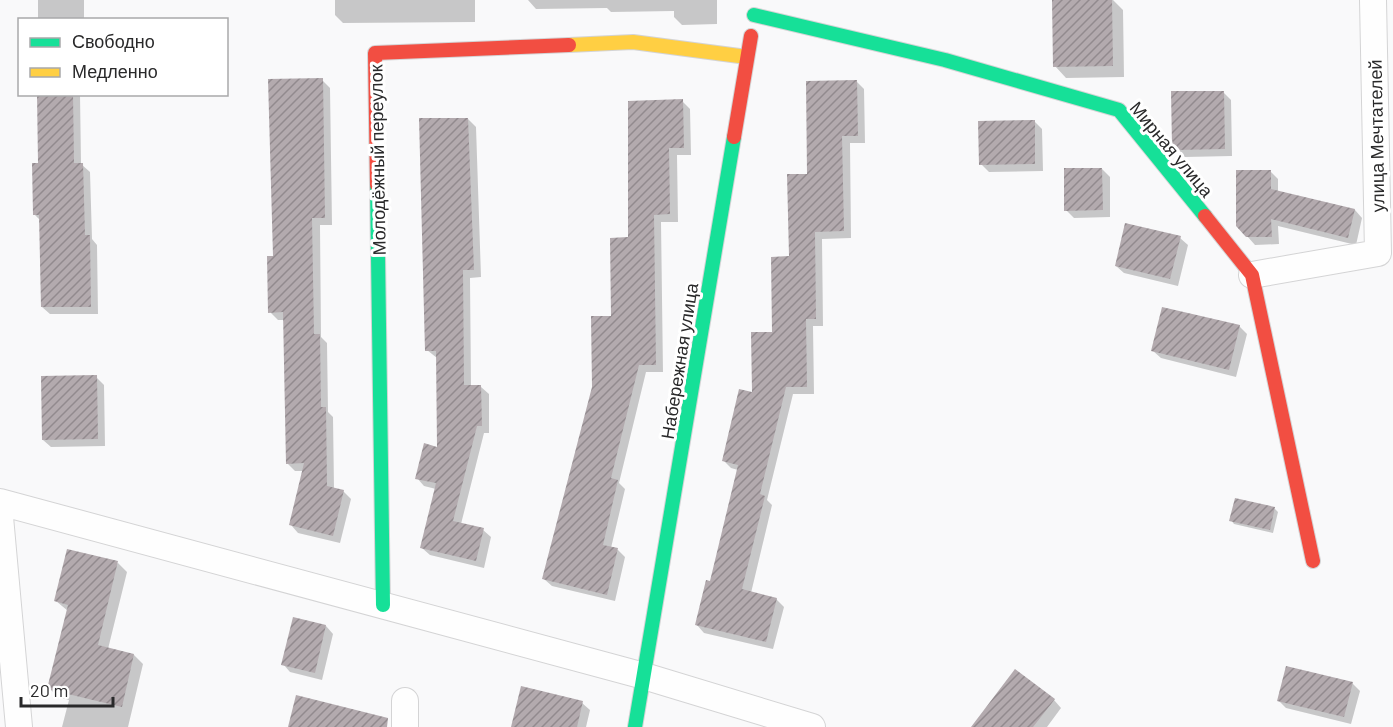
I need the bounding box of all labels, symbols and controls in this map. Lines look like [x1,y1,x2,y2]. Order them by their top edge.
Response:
legend [18,18,228,96]
text: Свободно [72,30,155,52]
street label: улица Мечтателей [1364,59,1388,213]
text: Медленно [72,60,158,82]
street label: Молодёжный переулок [364,64,390,256]
street label: Мирная улица [1126,97,1219,202]
street label: Набережная улица [656,280,702,441]
scale bar [21,670,112,708]
text: 20 m [30,679,68,701]

